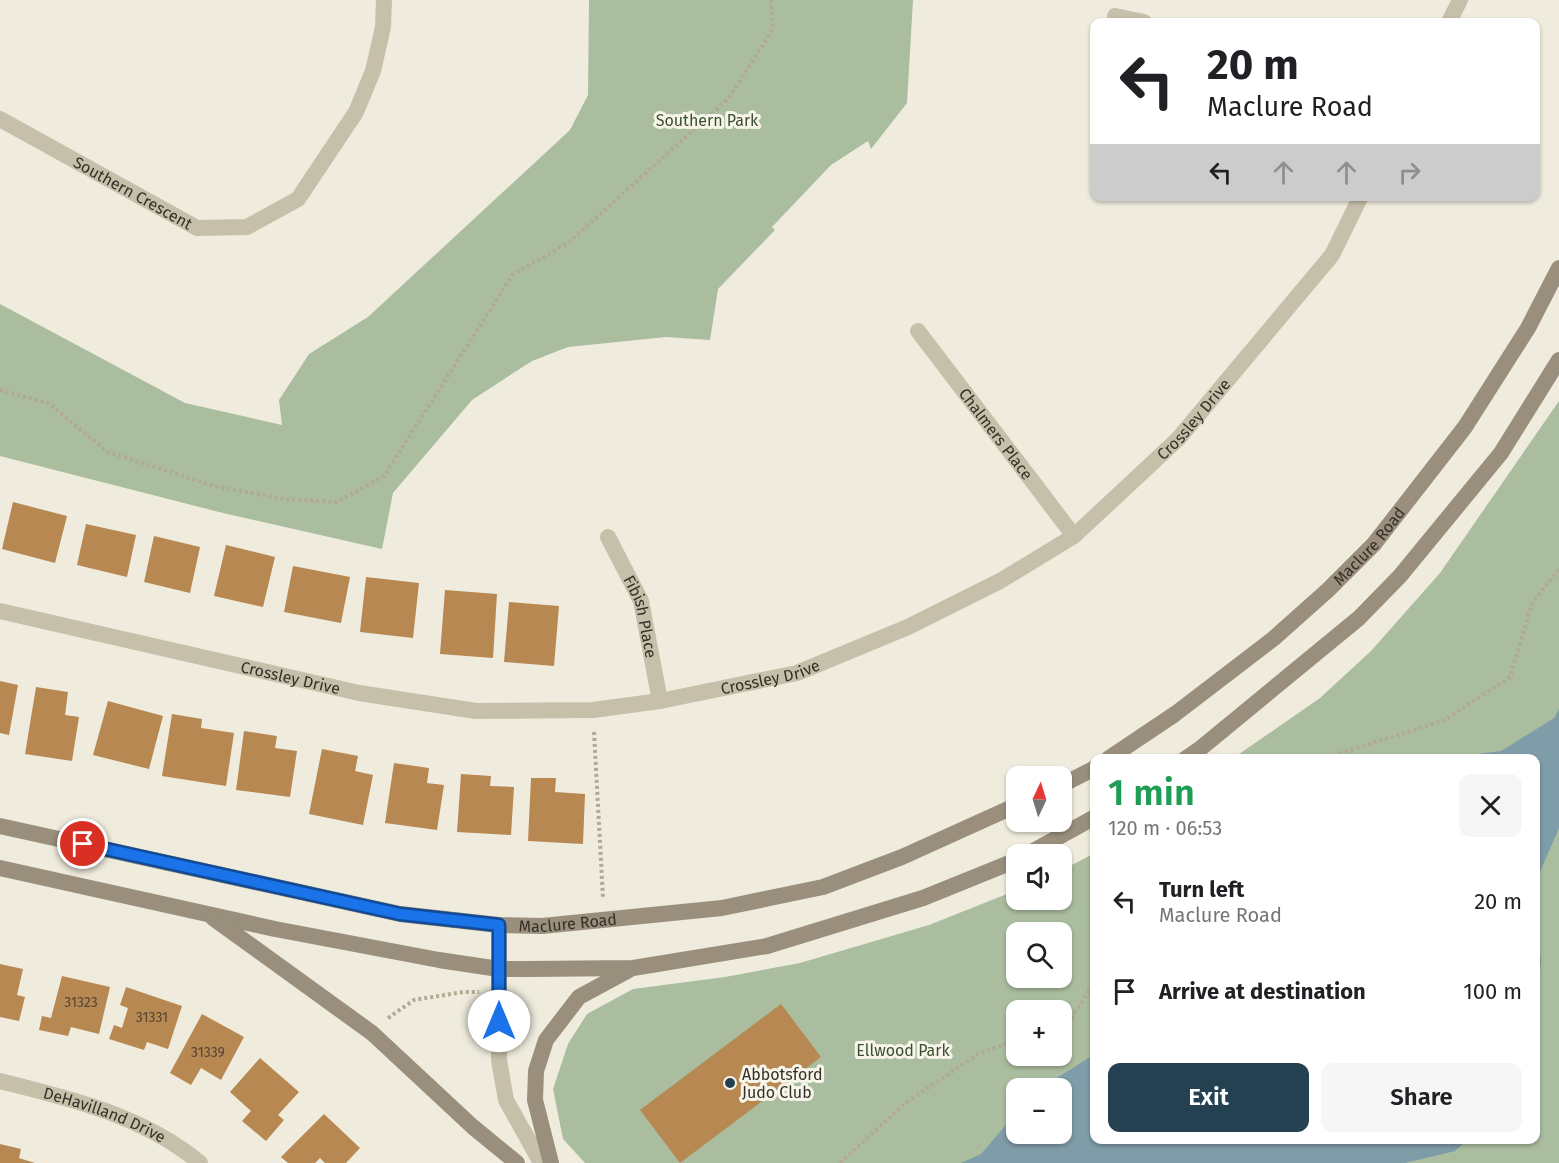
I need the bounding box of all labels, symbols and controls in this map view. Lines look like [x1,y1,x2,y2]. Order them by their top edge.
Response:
text: 20 m [1207,40,1299,90]
icon: left [1108,42,1186,120]
text: Maclure Road [1207,91,1373,123]
park label: Southern Park [656,111,759,130]
street label: Southern Crescent [70,152,196,233]
icon: left [1204,156,1237,189]
icon: ahead [1267,156,1300,189]
icon: ahead [1330,156,1363,189]
icon: right [1393,156,1426,189]
street label: Crossley Drive [1153,375,1234,463]
street label: Chalmers Place [955,384,1037,483]
street label: Maclure Road [1329,503,1409,589]
street label: Fibish Place [620,572,661,660]
street label: Crossley Drive [719,655,823,698]
street label: Crossley Drive [239,657,342,698]
north arrow [1006,766,1072,832]
map controls [1006,766,1072,1144]
text: 1 min [1108,771,1195,815]
button: close [1459,774,1522,837]
text: 120 m · 06:53 [1108,816,1222,840]
pin [57,818,108,869]
icon: arrive [66,827,99,860]
button: sound [1006,844,1072,910]
text: Turn left [1159,876,1244,903]
icon: left [1108,885,1141,918]
text: 20 m [1474,888,1522,915]
text: Maclure Road [1159,903,1282,927]
street label: Maclure Road [518,909,618,936]
button: search [1006,922,1072,988]
icon: arrive [1108,975,1141,1008]
text: Arrive at destination [1159,978,1366,1005]
text: 100 m [1463,978,1522,1005]
position arrow [467,989,531,1053]
house number: 31323 [64,994,98,1011]
button: + [1006,1000,1072,1066]
house number: 31331 [136,1009,168,1026]
park label: Ellwood Park [856,1041,950,1060]
house number: 31339 [191,1044,225,1061]
button: Exit [1108,1063,1309,1132]
button: Share [1321,1063,1522,1132]
place label: Abbotsford Judo Club [742,1065,823,1102]
marker: Abbotsford Judo Club [723,1076,737,1090]
button: − [1006,1078,1072,1144]
street label: DeHavilland Drive [41,1083,169,1146]

